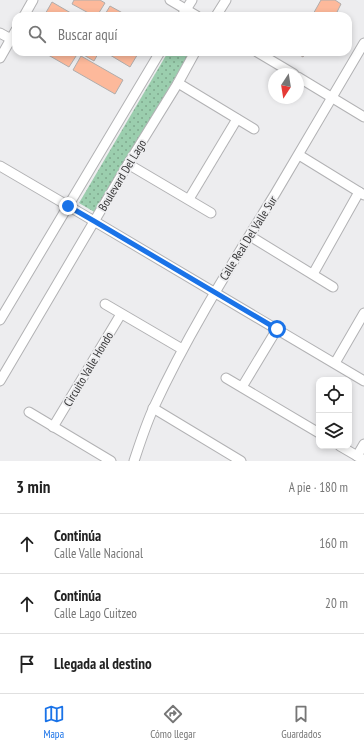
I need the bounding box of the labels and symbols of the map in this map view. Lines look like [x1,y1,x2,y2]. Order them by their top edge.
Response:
north arrow [268,68,304,104]
street label: Boulevard Del Lago [95,137,149,213]
street label: Calle Real Del Valle Sur [216,193,280,283]
route end [59,197,77,215]
route start [268,320,286,338]
street label: Circuito Valle Hondo [60,329,116,409]

